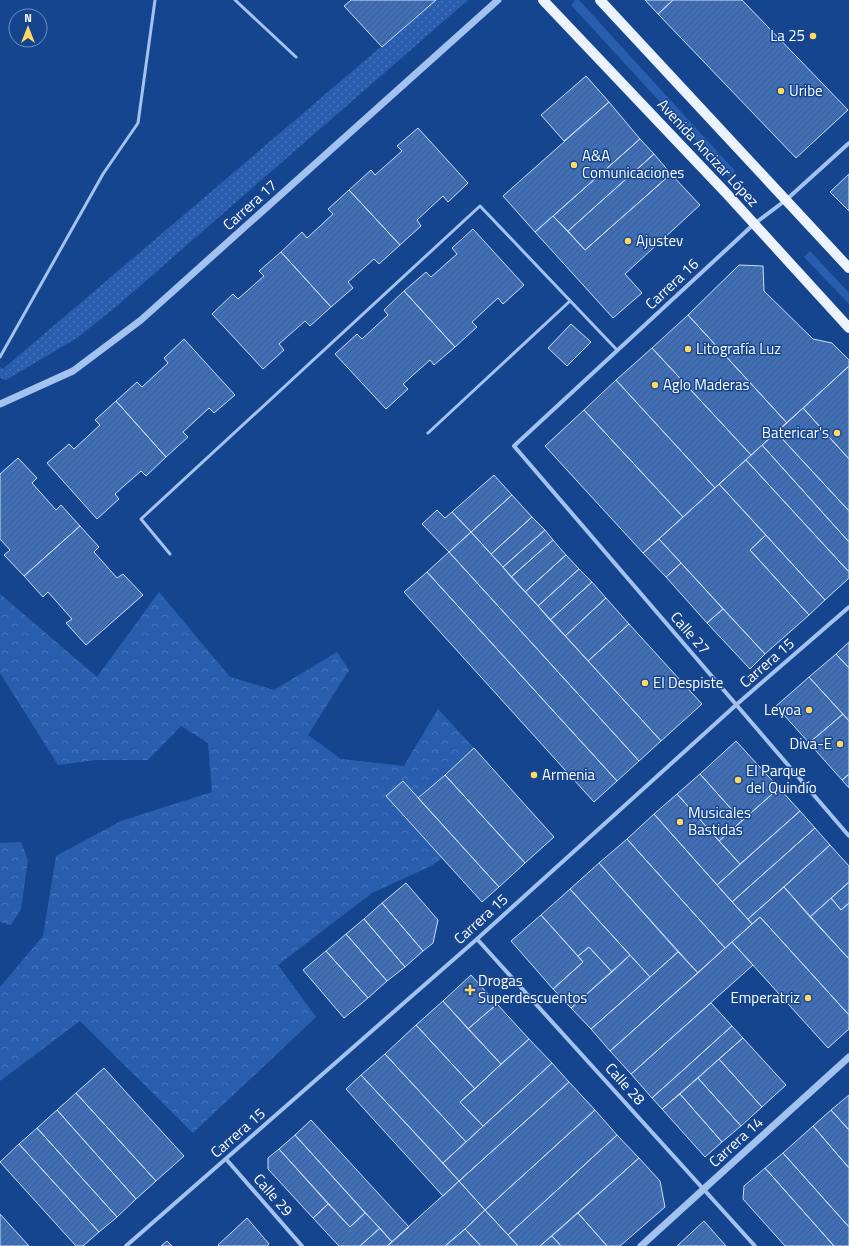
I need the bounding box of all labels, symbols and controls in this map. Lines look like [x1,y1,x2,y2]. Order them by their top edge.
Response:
north arrow [8,8,48,48]
text: N [24,10,32,26]
place label: La 25 [770,24,805,47]
marker: La 25 [808,31,818,41]
place label: Uribe [789,79,823,102]
marker: Uribe [776,86,786,96]
street label: Avenida Ancizar López [652,93,765,212]
place label: A&A Comunicaciones [582,144,684,184]
marker: A&A Comunicaciones [569,160,579,170]
street label: Carrera 17 [217,174,282,235]
place label: Ajustev [636,229,683,252]
marker: Ajustev [623,236,633,246]
street label: Carrera 16 [640,253,704,315]
place label: Litografía Luz [696,337,781,360]
marker: Litografía Luz [683,344,693,354]
place label: Aglo Maderas [663,373,750,396]
marker: Aglo Maderas [650,380,660,390]
place label: Batericar's [762,421,829,444]
marker: Batericar's [832,428,842,438]
street label: Calle 27 [665,606,716,659]
street label: Carrera 15 [734,632,799,693]
place label: El Despiste [653,671,723,694]
marker: El Despiste [640,678,650,688]
place label: Leyoa [764,698,801,721]
marker: Leyoa [804,705,814,715]
place label: Diva-E [790,732,832,755]
marker: Diva-E [835,739,845,749]
place label: El Parque del Quindío [746,759,817,799]
place label: Armenia [542,763,596,786]
marker: Armenia [529,770,539,780]
marker: El Parque del Quindío [733,775,743,785]
place label: Musicales Bastidas [688,801,751,841]
marker: Musicales Bastidas [675,817,685,827]
street label: Carrera 15 [448,888,513,949]
place label: Drogas Superdescuentos [478,969,587,1009]
marker: Drogas Superdescuentos [465,985,475,995]
place label: Emperatriz [730,986,800,1009]
marker: Emperatriz [803,993,813,1003]
street label: Calle 28 [600,1057,651,1110]
street label: Carrera 15 [205,1102,270,1163]
street label: Carrera 14 [703,1111,768,1172]
street label: Calle 29 [248,1168,299,1221]

